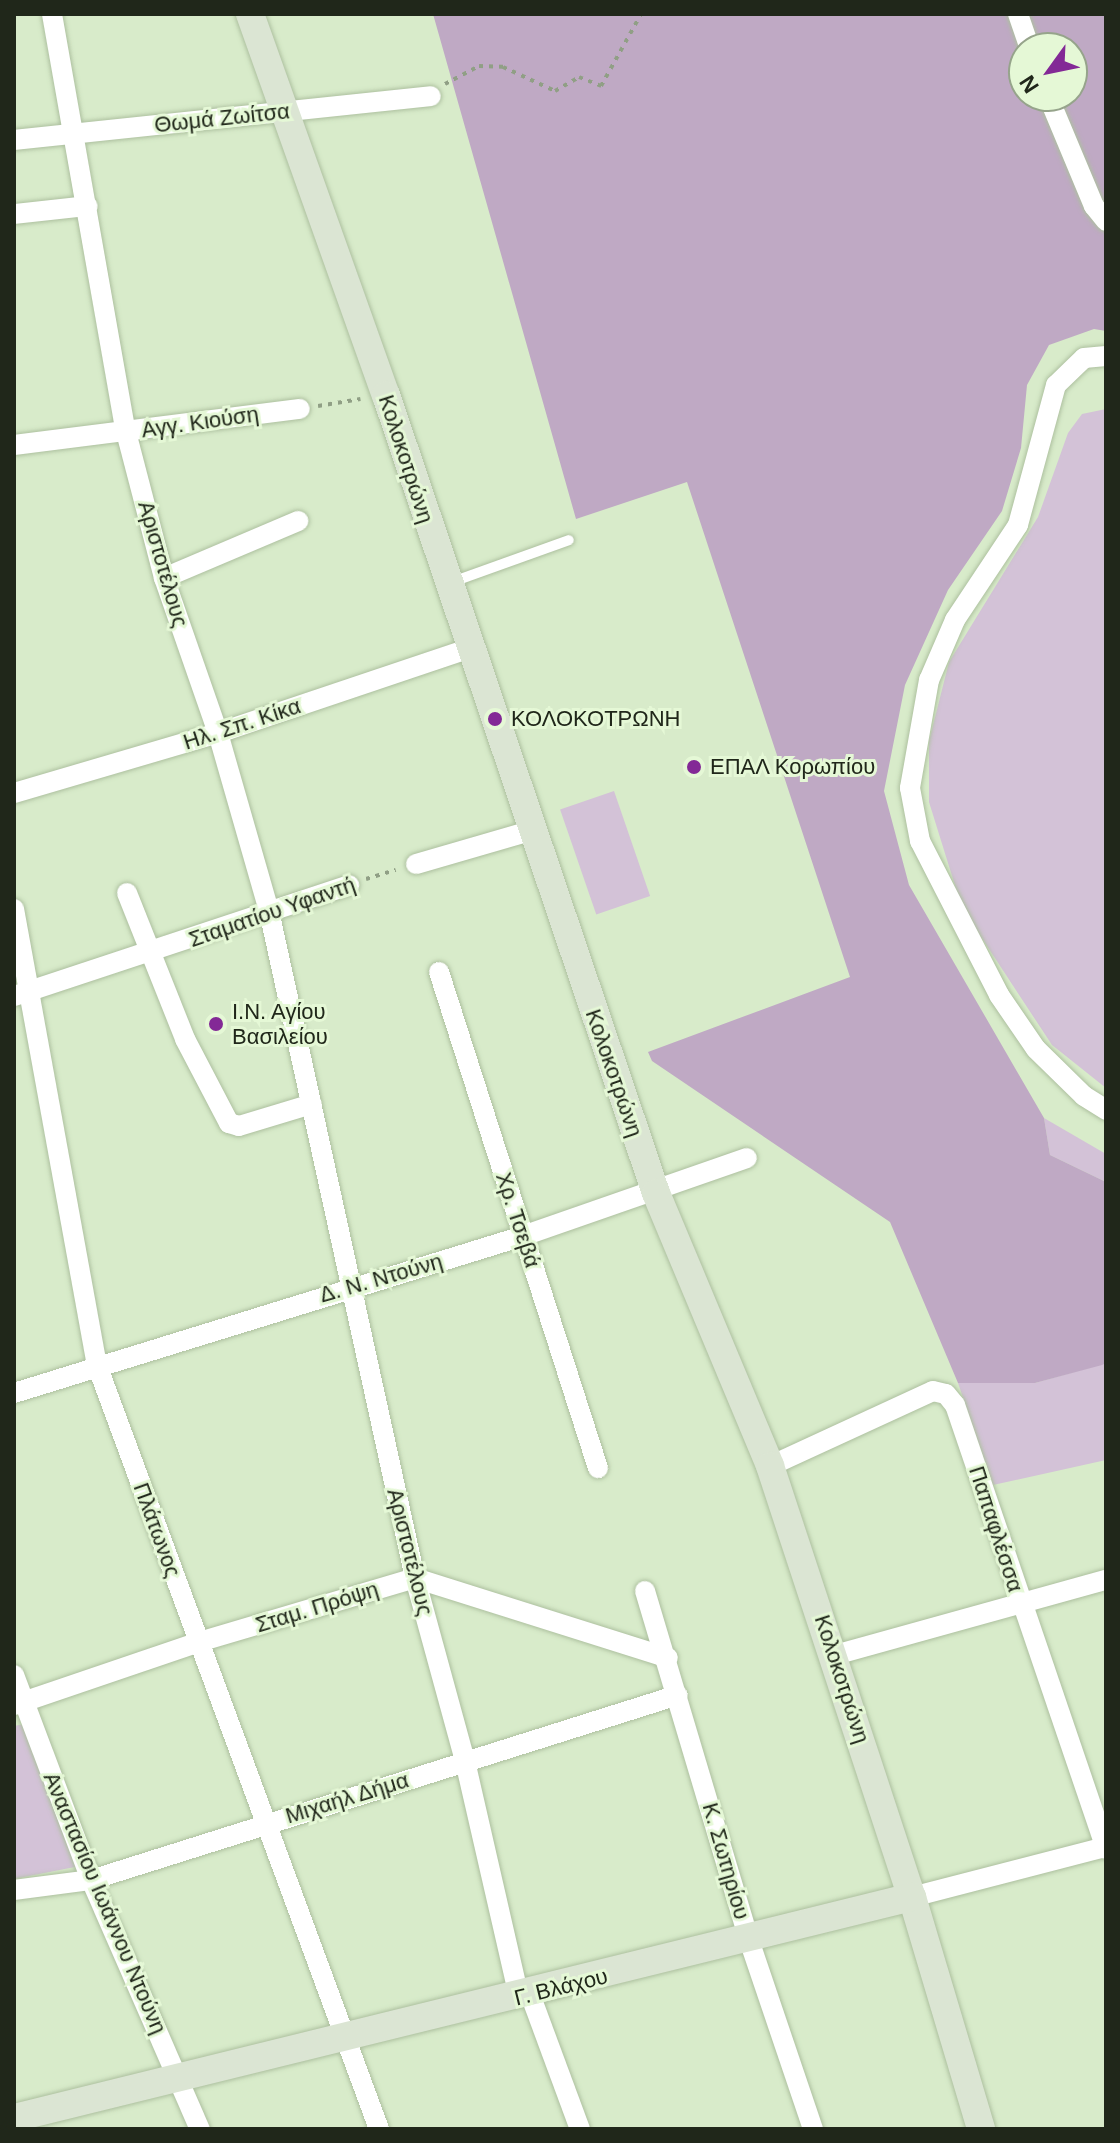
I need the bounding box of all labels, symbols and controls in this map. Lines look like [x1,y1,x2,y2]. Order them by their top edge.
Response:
north arrow [1008,32,1088,112]
text: N [1014,71,1044,98]
street label: Θωμά Ζωίτσα [153,98,291,138]
street label: Κολοκοτρώνη [373,391,439,527]
street label: Αγγ. Κιούση [140,401,260,443]
street label: Αριστοτέλους [132,498,194,630]
street label: Ηλ. Σπ. Κίκα [180,693,304,755]
place label: ΚΟΛΟΚΟΤΡΩΝΗ [511,706,681,732]
marker: ΚΟΛΟΚΟΤΡΩΝΗ [486,710,504,728]
place label: ΕΠΑΛ Κορωπίου [710,754,876,780]
marker: ΕΠΑΛ Κορωπίου [685,758,703,776]
street label: Σταματίου Υφαντή [185,871,359,953]
place label: Ι.Ν. Αγίου Βασιλείου [232,998,328,1050]
street label: Κολοκοτρώνη [580,1006,648,1140]
marker: Ι.Ν. Αγίου Βασιλείου [207,1015,225,1033]
street label: Χρ. Τσεβά [490,1169,546,1271]
street label: Δ. Ν. Ντούνη [316,1248,446,1308]
street label: Παπαφλέσσα [963,1463,1029,1595]
street label: Πλάτωνος [128,1479,186,1581]
street label: Αριστοτέλους [381,1486,439,1618]
street label: Σταμ. Πρόψη [252,1576,382,1638]
street label: Κολοκοτρώνη [809,1611,875,1747]
street label: Μιχαήλ Δήμα [282,1767,412,1829]
street label: Αναστασίου Ιωάννου Ντούνη [38,1768,172,2038]
street label: Κ. Σωτηρίου [697,1800,755,1922]
street label: Γ. Βλάχου [512,1963,610,2011]

